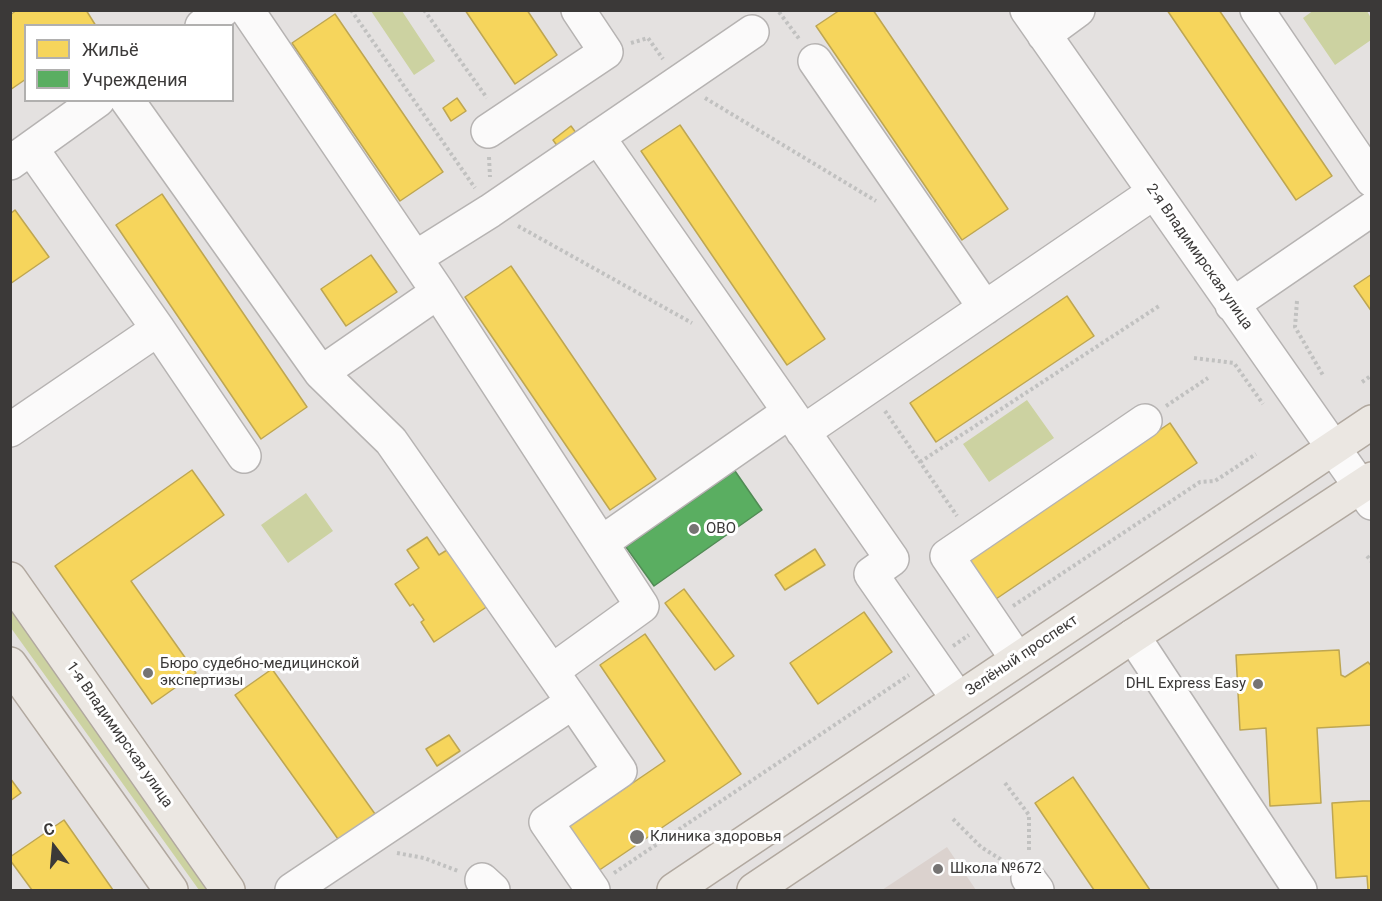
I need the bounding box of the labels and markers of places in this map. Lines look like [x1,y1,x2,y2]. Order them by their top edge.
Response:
place label: ОВО [706,520,736,538]
marker: ОВО [687,522,701,536]
place label: Бюро судебно-медицинской экспертизы [160,655,359,690]
marker: Бюро судебно-медицинской экспертизы [141,666,155,680]
place label: DHL Express Easy [1126,675,1246,693]
marker: DHL Express Easy [1251,677,1265,691]
marker: Клиника здоровья [628,828,646,846]
place label: Клиника здоровья [650,828,781,846]
place label: Школа №672 [950,860,1042,878]
marker: Школа №672 [931,862,945,876]

